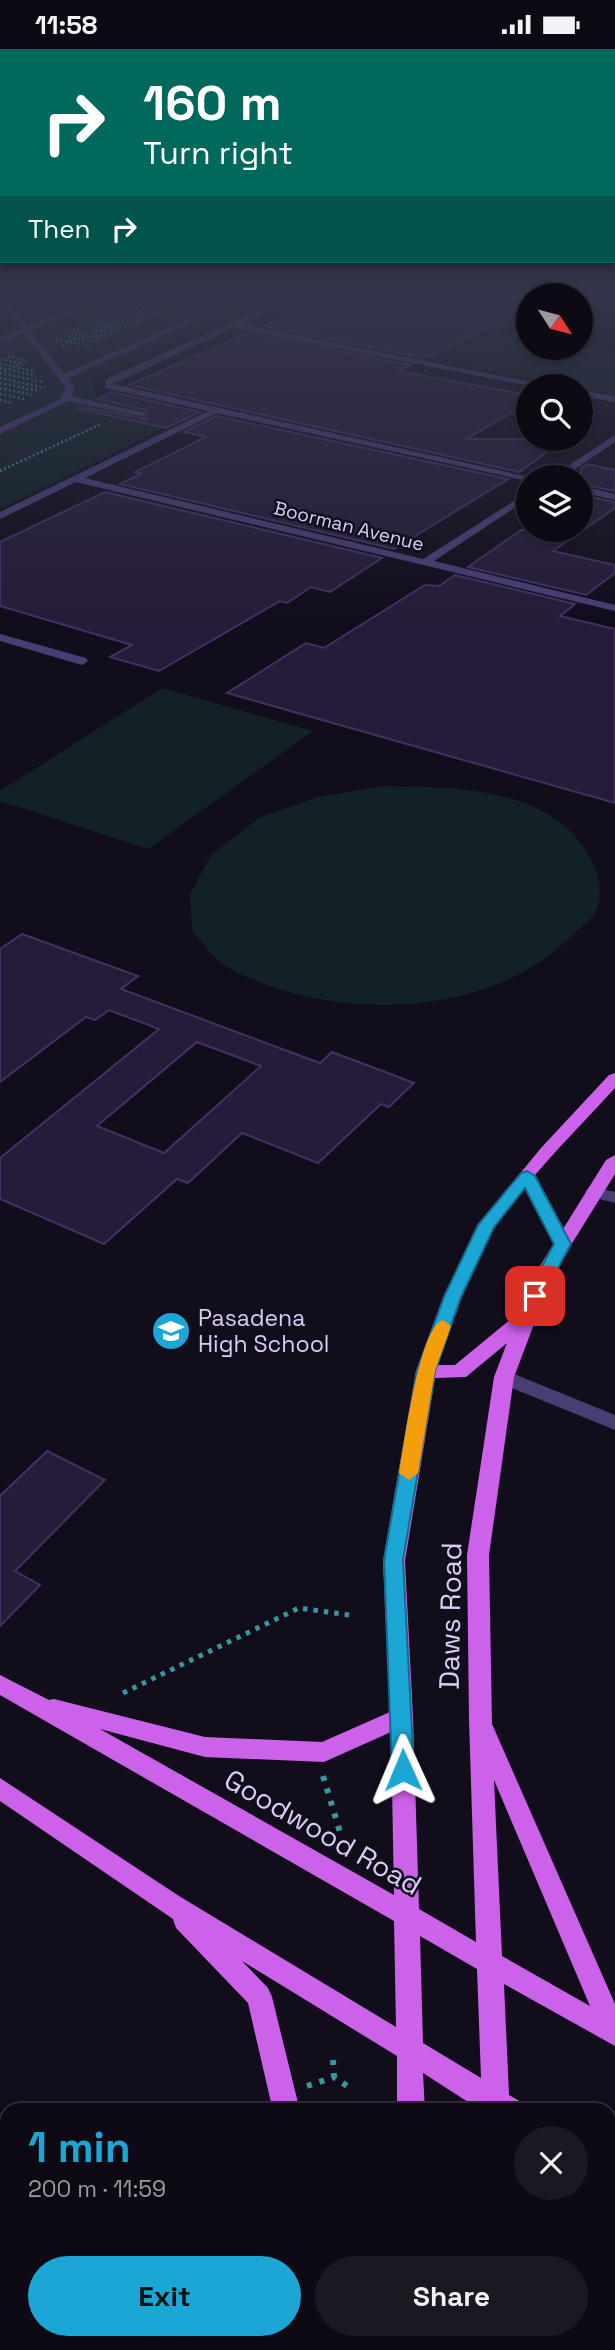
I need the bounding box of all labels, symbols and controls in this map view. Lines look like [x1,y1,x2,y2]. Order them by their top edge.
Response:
text: 11:58 [35,8,97,42]
text: 160 m [143,72,281,134]
icon: right [28,77,119,168]
text: Turn right [143,133,293,173]
icon: right [105,210,143,248]
text: Then [28,212,91,246]
north arrow [516,283,593,361]
map controls [516,283,593,542]
button: search [516,374,593,451]
button: layers [516,465,593,542]
street label: Boorman Avenue [271,495,427,557]
pin [505,1266,565,1326]
icon: arrive [516,1277,554,1315]
place label: Pasadena High School [198,1303,330,1359]
school or university icon: Pasadena High School [150,1310,192,1352]
street label: Daws Road [431,1542,469,1690]
position arrow [366,1733,440,1807]
street label: Goodwood Road [218,1761,428,1903]
text: 1 min [28,2121,131,2174]
button: close [514,2126,588,2200]
text: 200 m · 11:59 [28,2174,166,2204]
button: Exit [28,2256,301,2336]
button: Share [315,2256,588,2336]

